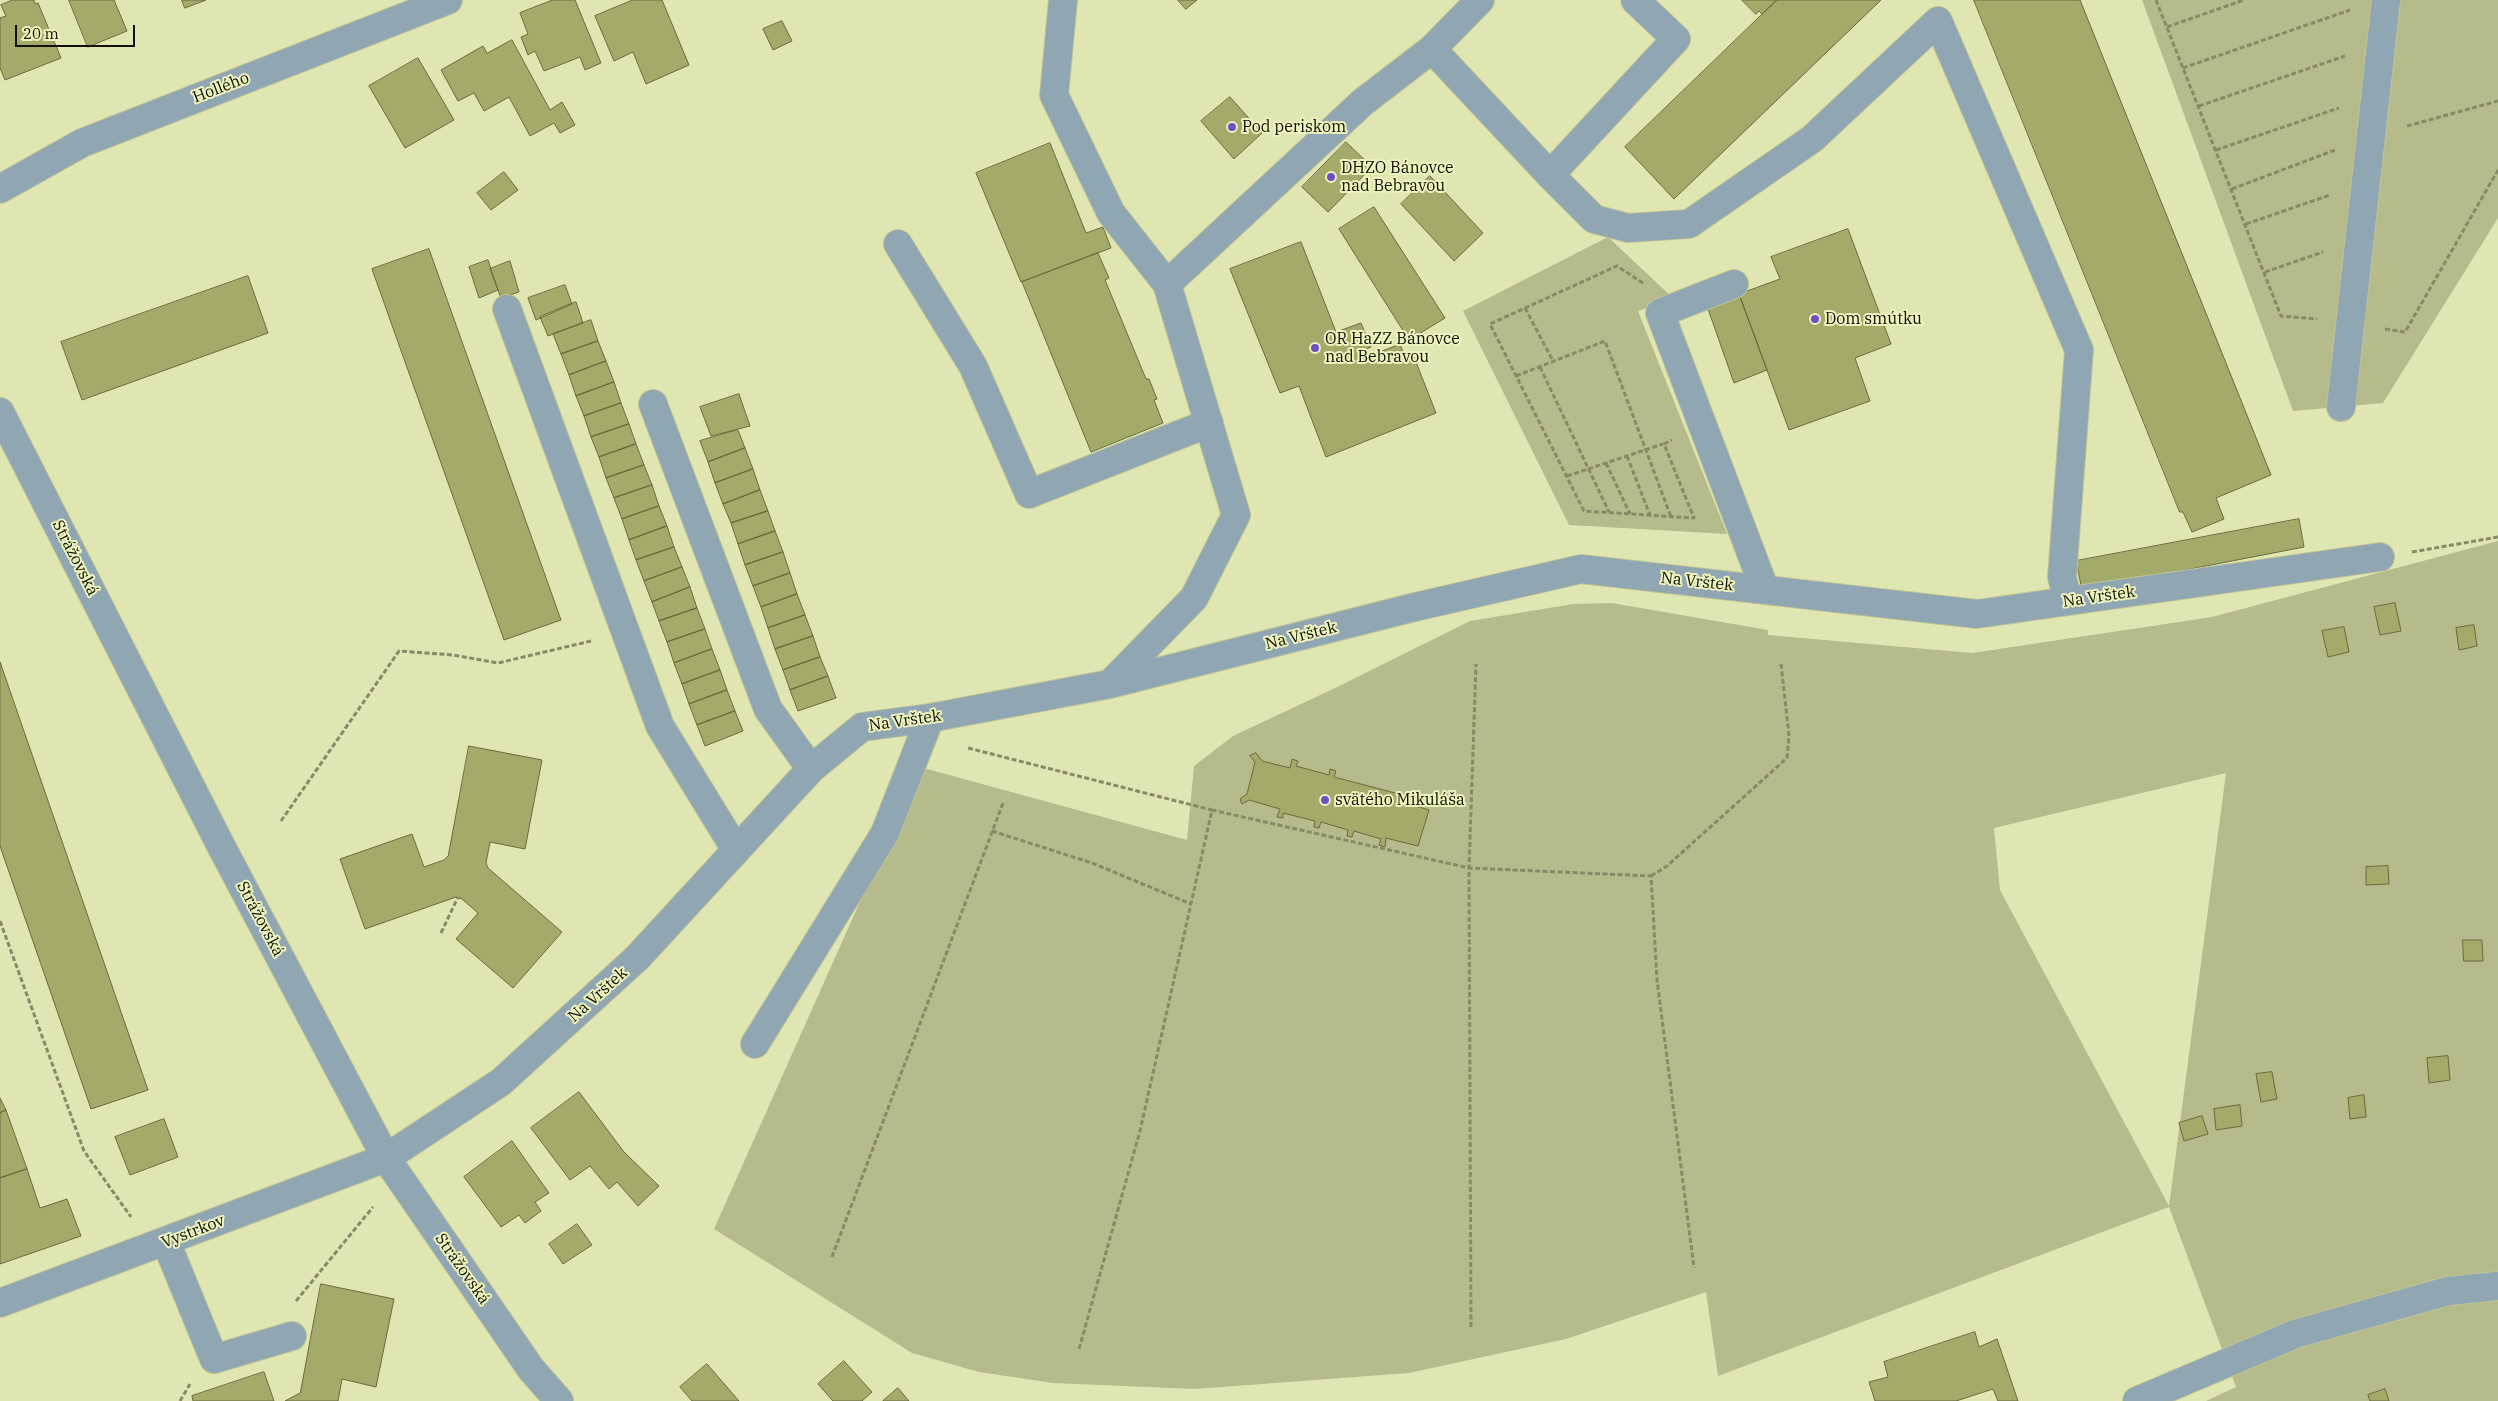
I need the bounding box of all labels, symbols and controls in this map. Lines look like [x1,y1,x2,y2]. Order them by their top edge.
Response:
scale bar [18,15,138,47]
text: 20 m [23,24,59,43]
street label: Hollého [190,69,252,107]
place label: Pod periskom [1242,117,1346,137]
marker: Pod periskom [1226,121,1238,133]
place label: DHZO Bánovce nad Bebravou [1341,158,1454,196]
marker: DHZO Bánovce nad Bebravou [1325,171,1337,183]
place label: Dom smútku [1825,309,1922,329]
marker: Dom smútku [1809,313,1821,325]
place label: OR HaZZ Bánovce nad Bebravou [1325,329,1460,367]
marker: OR HaZZ Bánovce nad Bebravou [1309,342,1321,354]
street label: Strážovská [48,517,102,599]
street label: Na Vrštek [1660,569,1734,595]
street label: Na Vrštek [2062,582,2136,612]
street label: Na Vrštek [1263,618,1339,654]
street label: Na Vrštek [868,706,942,736]
place label: svätého Mikuláša [1335,790,1465,810]
marker: svätého Mikuláša [1319,794,1331,806]
street label: Strážovská [232,878,288,960]
street label: Na Vrštek [564,963,632,1027]
street label: Vystrkov [159,1211,227,1253]
street label: Strážovská [431,1230,493,1308]

